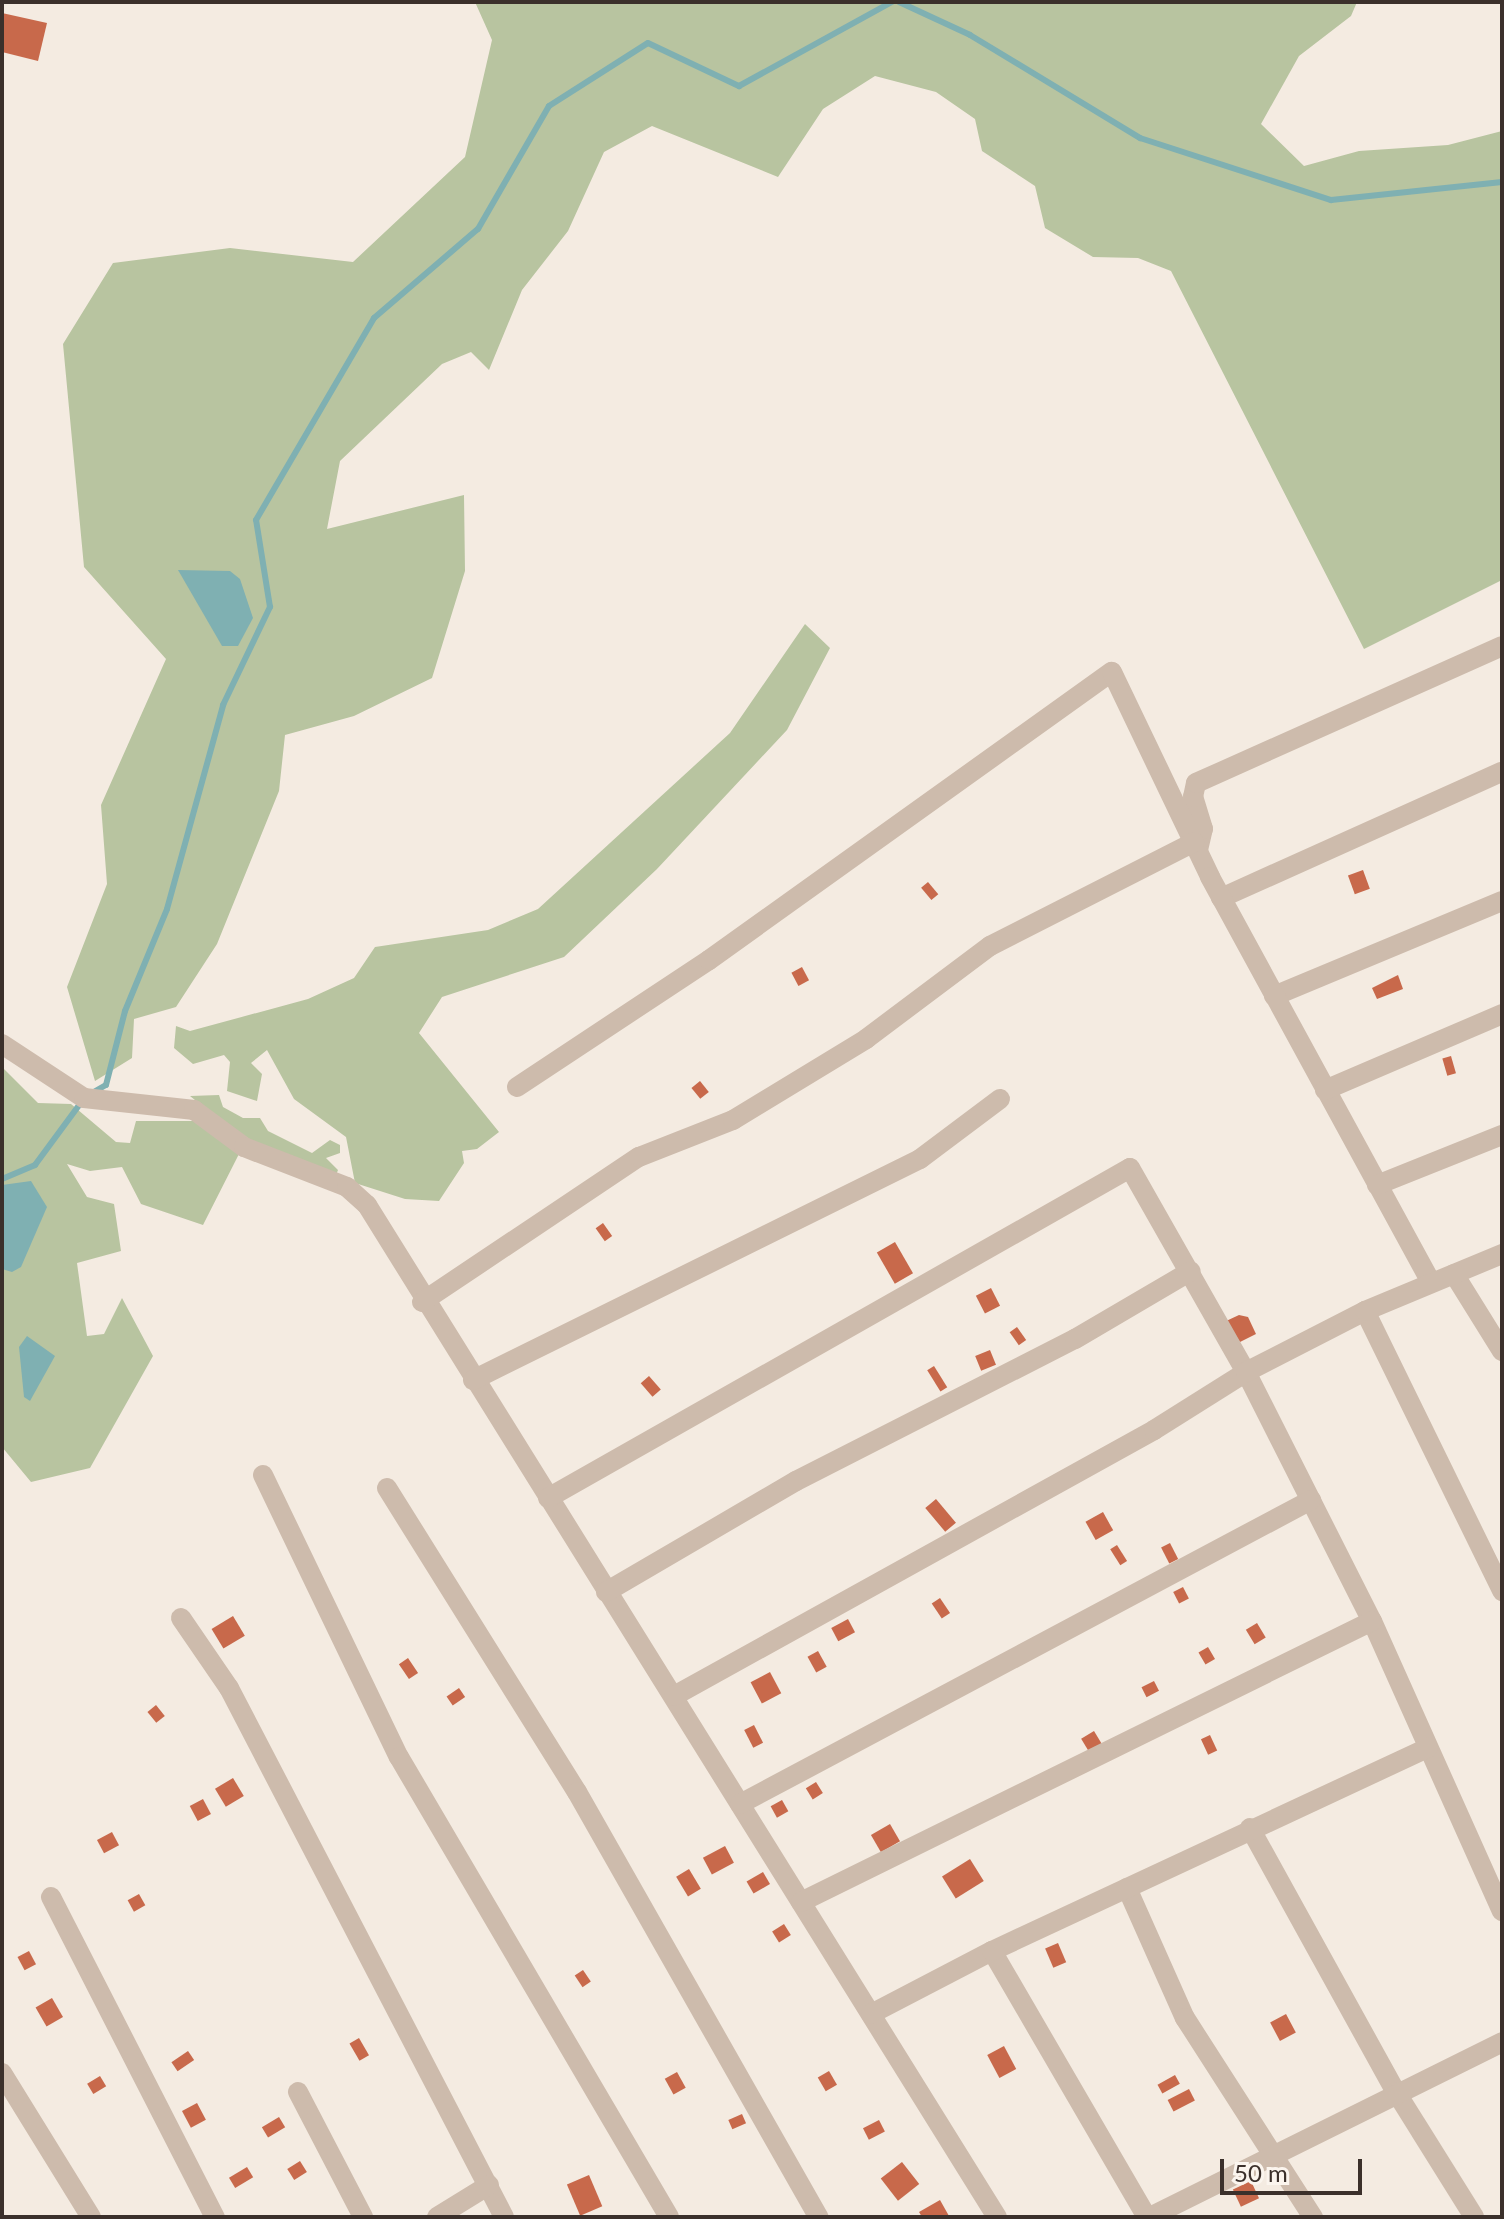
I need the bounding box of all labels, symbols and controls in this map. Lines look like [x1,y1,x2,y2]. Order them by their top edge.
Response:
scale bar [1224,2143,1366,2193]
text: 50 m [1234,2158,1288,2187]

